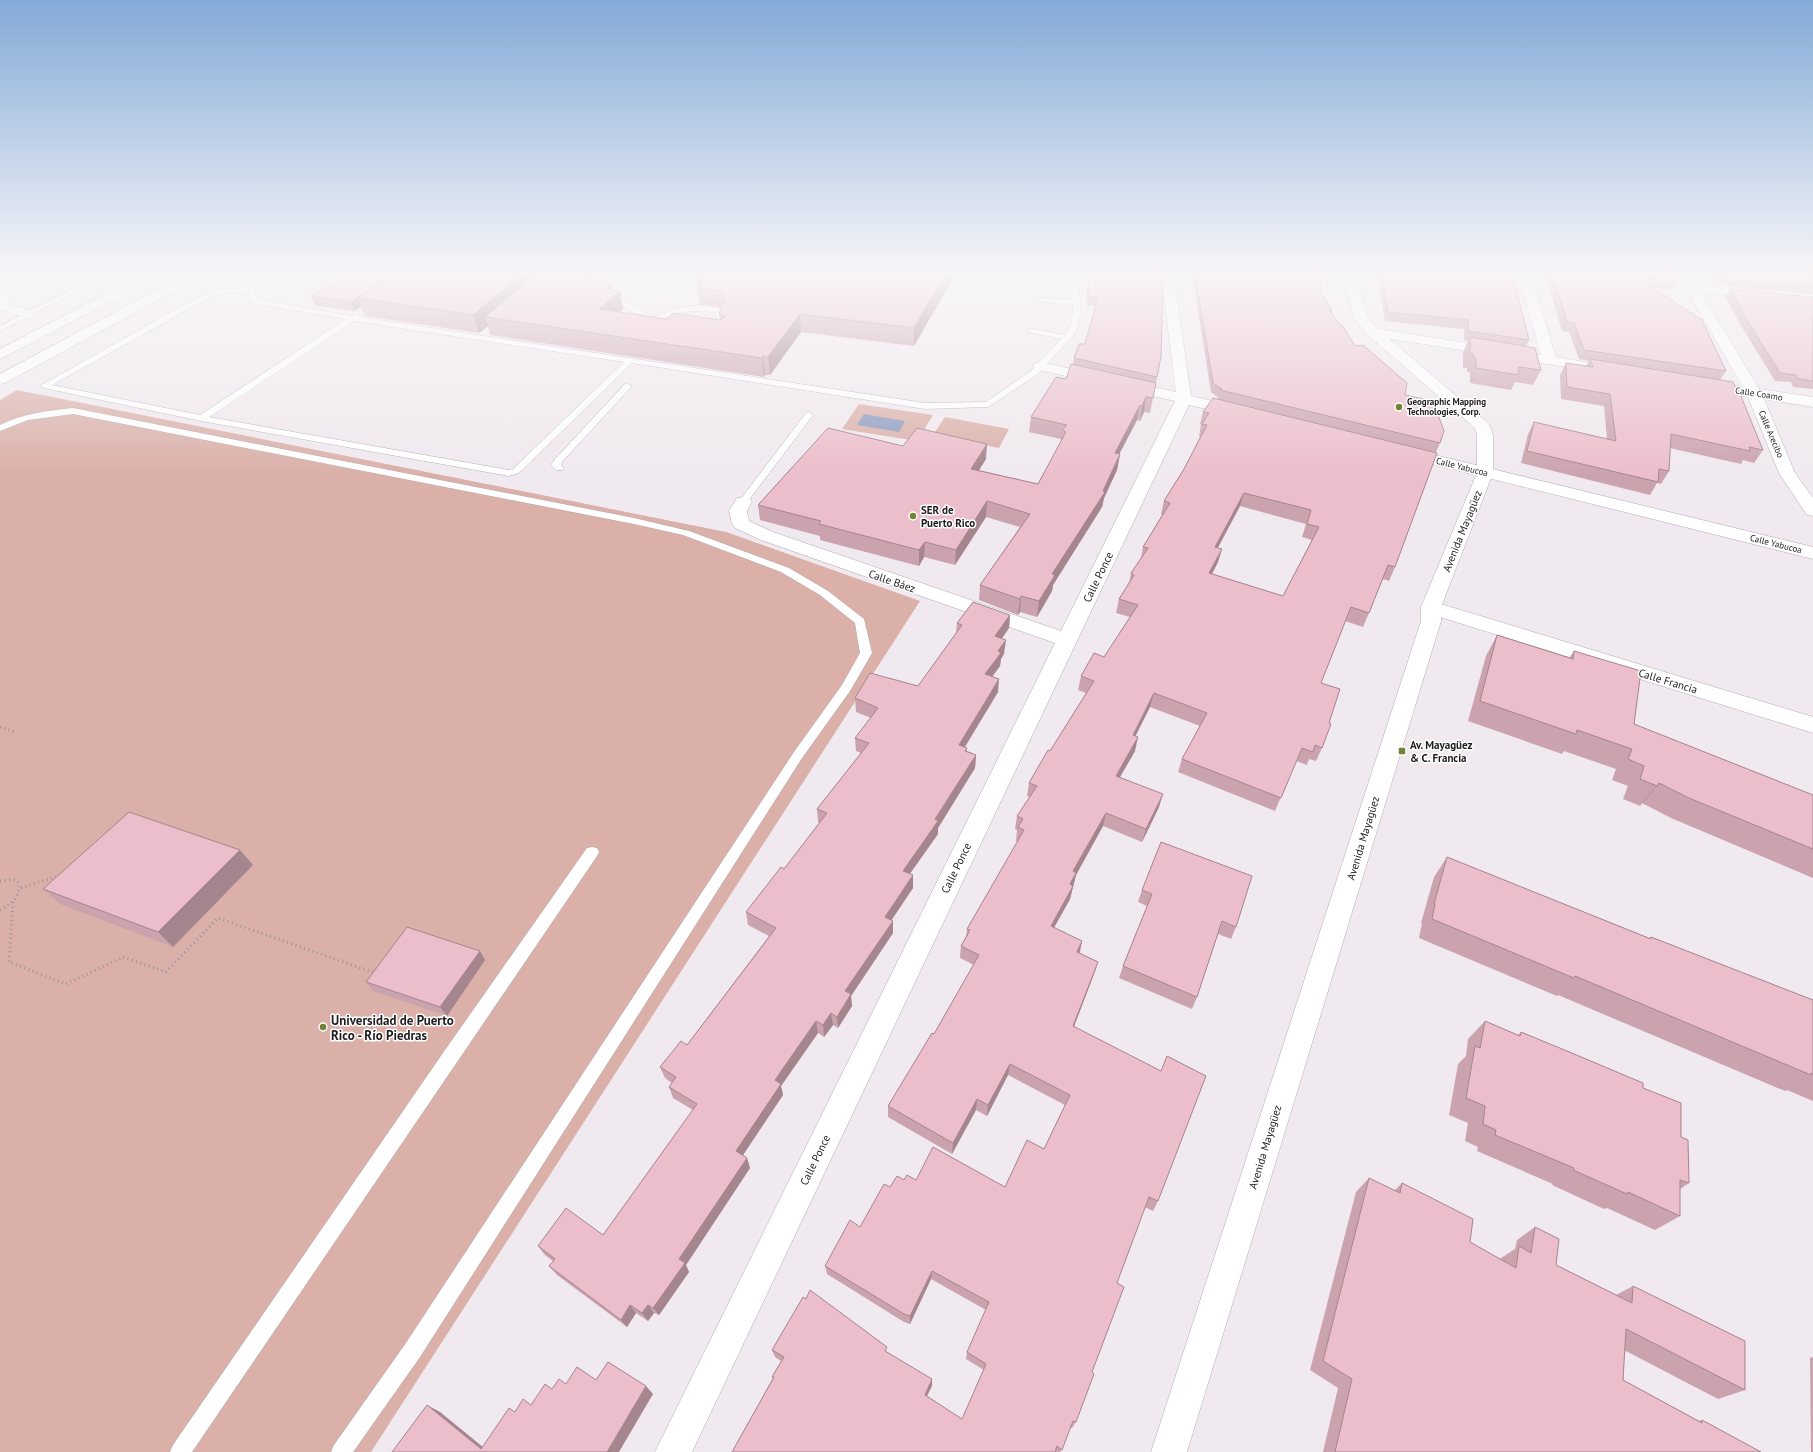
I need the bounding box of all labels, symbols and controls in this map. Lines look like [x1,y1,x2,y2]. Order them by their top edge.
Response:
street label: Calle Coamo [1735,384,1784,403]
place label: Geographic Mapping Technologies, Corp. [1407,396,1486,417]
marker: Geographic Mapping Technologies, Corp. [1394,402,1404,412]
street label: Calle Arecibo [1757,408,1786,459]
street label: Calle Yabucoa [1435,455,1489,478]
street label: Avenida Mayagüez [1439,488,1485,574]
place label: SER de Puerto Rico [921,503,975,530]
marker: SER de Puerto Rico [908,511,918,521]
street label: Calle Yabucoa [1749,532,1803,555]
street label: Calle Ponce [1080,549,1116,605]
street label: Calle Báez [867,566,917,596]
street label: Calle Francia [1637,665,1699,697]
place label: Av. Mayagüez & C. Francia [1410,738,1473,765]
marker: Av. Mayagüez & C. Francia [1397,746,1407,756]
street label: Avenida Mayagüez [1344,794,1382,882]
street label: Calle Ponce [938,840,974,896]
place label: Universidad de Puerto Rico - Río Piedras [331,1012,454,1044]
marker: Universidad de Puerto Rico - Río Piedras [318,1022,328,1032]
street label: Avenida Mayagüez [1246,1103,1284,1191]
street label: Calle Ponce [797,1132,833,1188]

